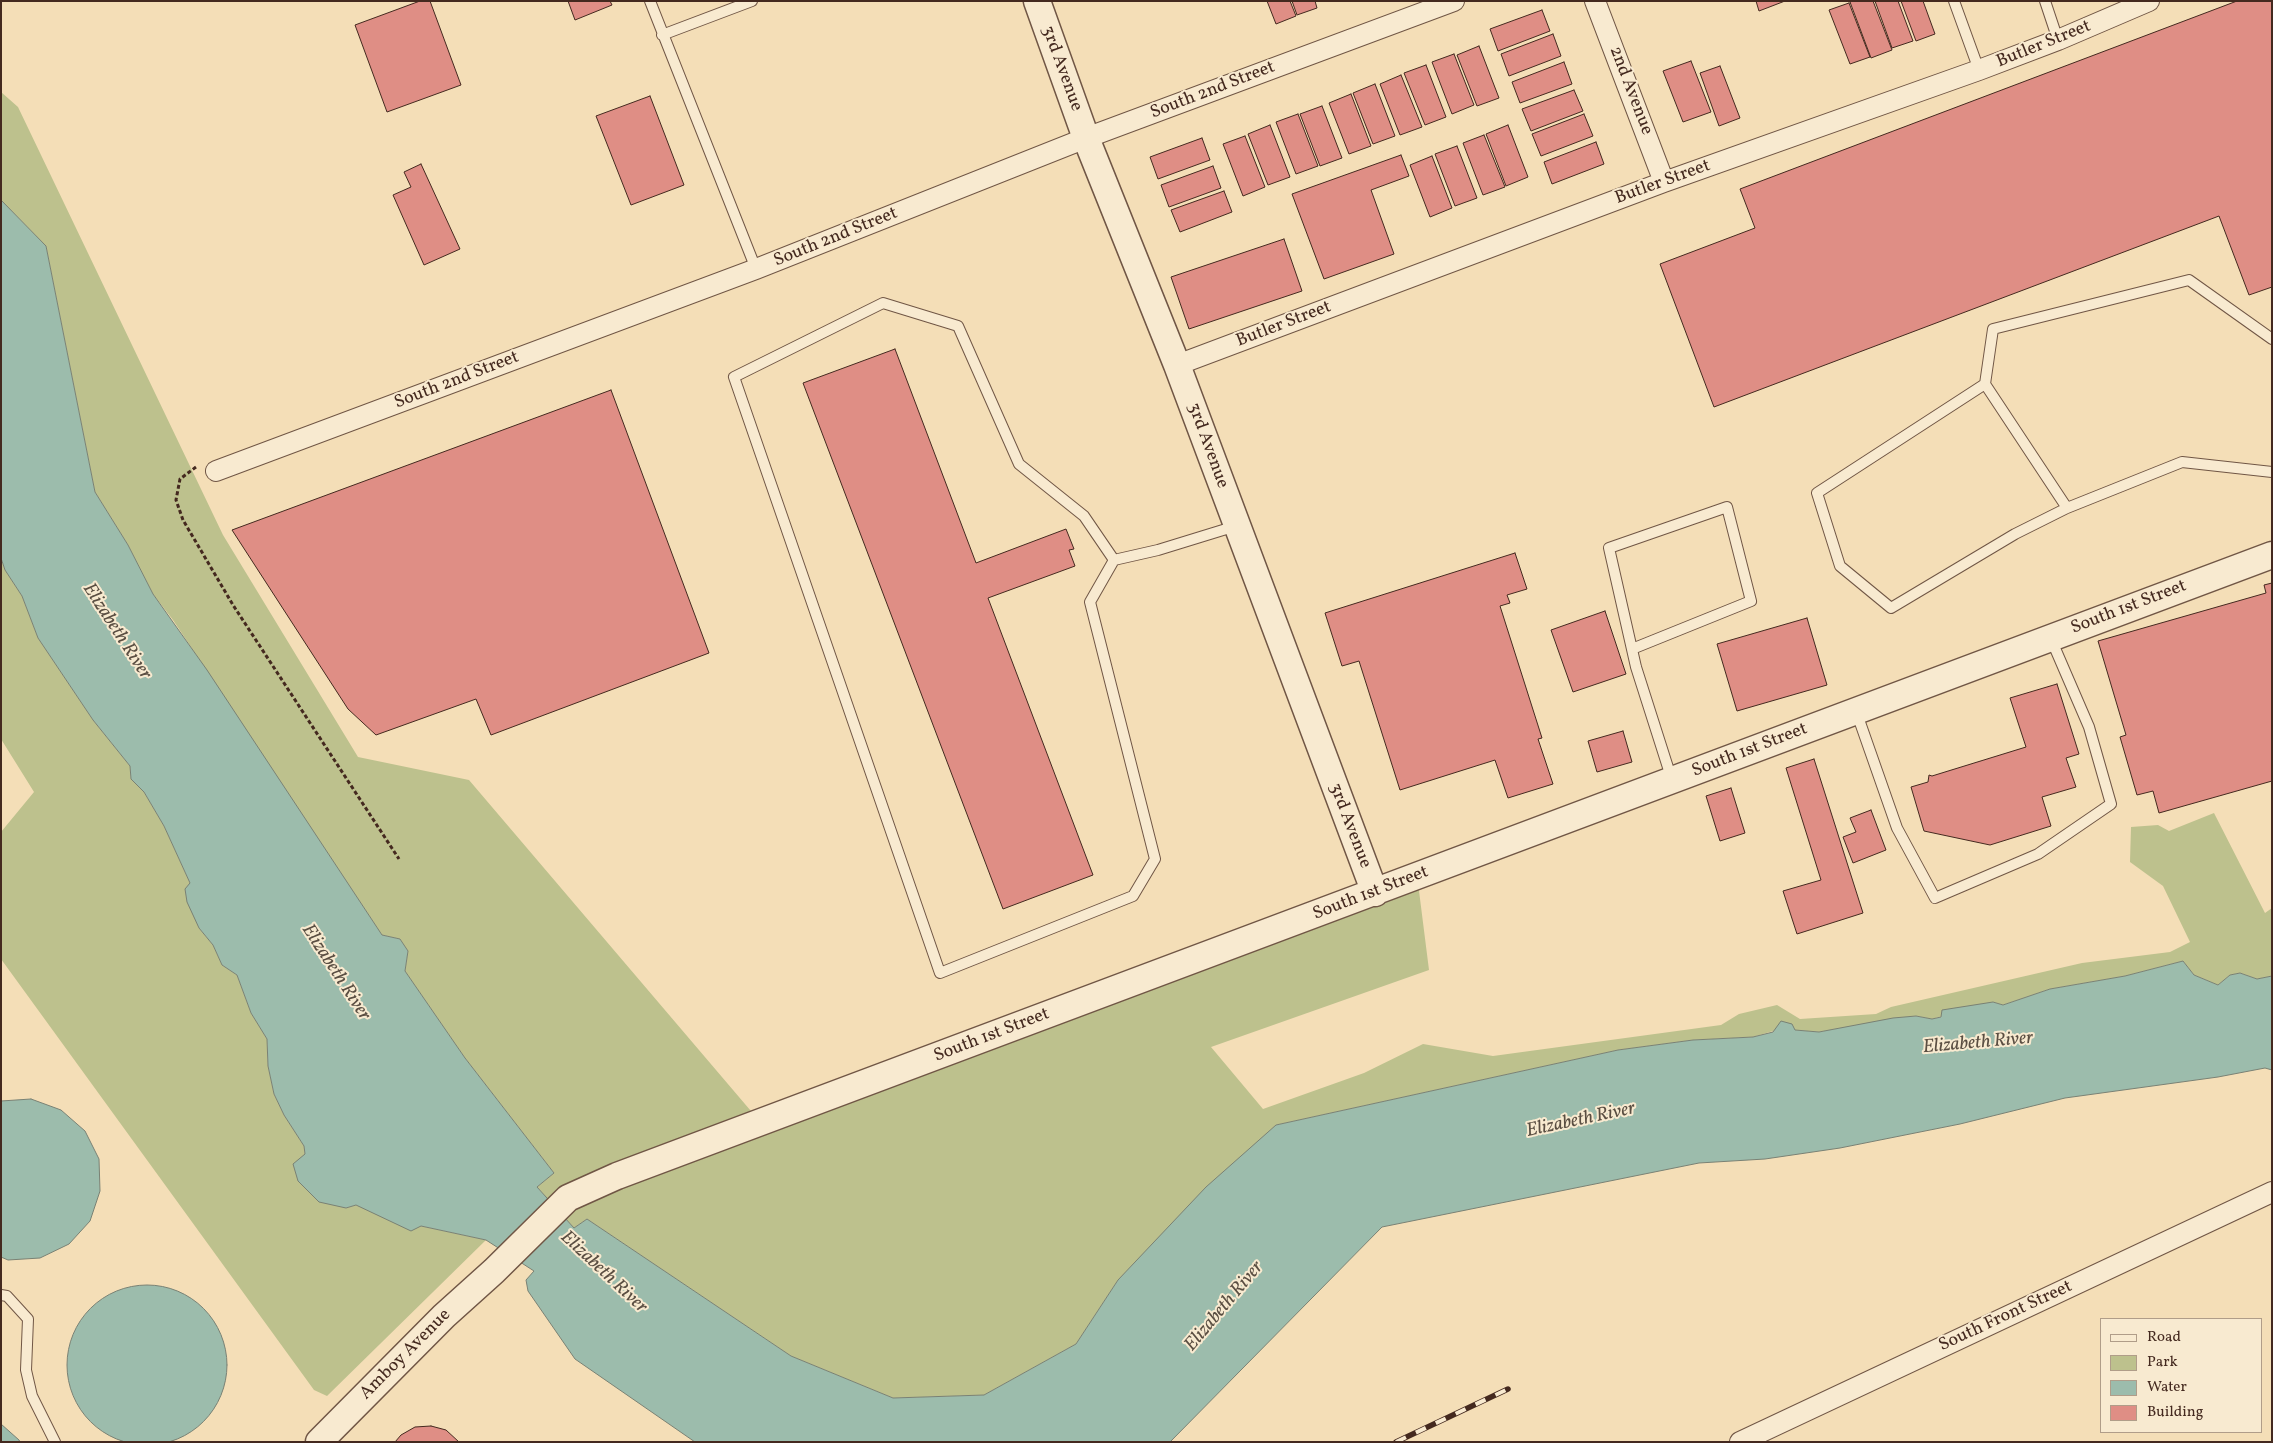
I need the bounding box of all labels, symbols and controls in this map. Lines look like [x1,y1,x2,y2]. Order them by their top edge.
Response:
street label: Butler Street [1994,16,2094,74]
street label: 3rd Avenue [1036,23,1086,115]
street label: 2nd Avenue [1603,44,1657,138]
street label: South 2nd Street [1148,57,1278,125]
street label: Butler Street [1612,156,1714,210]
street label: South 2nd Street [771,203,901,273]
street label: Butler Street [1233,297,1335,353]
street label: South 2nd Street [392,347,522,415]
street label: 3rd Avenue [1182,400,1232,492]
street label: South 1st Street [2068,576,2190,640]
water label: Elizabeth River [76,579,156,685]
street label: South 1st Street [1689,719,1811,783]
street label: 3rd Avenue [1323,780,1375,872]
street label: South 1st Street [1310,862,1432,926]
water label: Elizabeth River [295,920,375,1026]
street label: South 1st Street [931,1004,1053,1068]
water label: Elizabeth River [1922,1028,2034,1060]
water label: Elizabeth River [1524,1098,1638,1144]
water label: Elizabeth River [555,1227,651,1319]
water label: Elizabeth River [1181,1257,1269,1357]
street label: South Front Street [1936,1277,2076,1357]
street label: Amboy Avenue [356,1305,456,1405]
legend [2100,1318,2263,1433]
text: Road [2147,1327,2181,1348]
text: Park [2147,1352,2178,1373]
text: Water [2147,1377,2187,1398]
text: Building [2147,1402,2203,1423]

